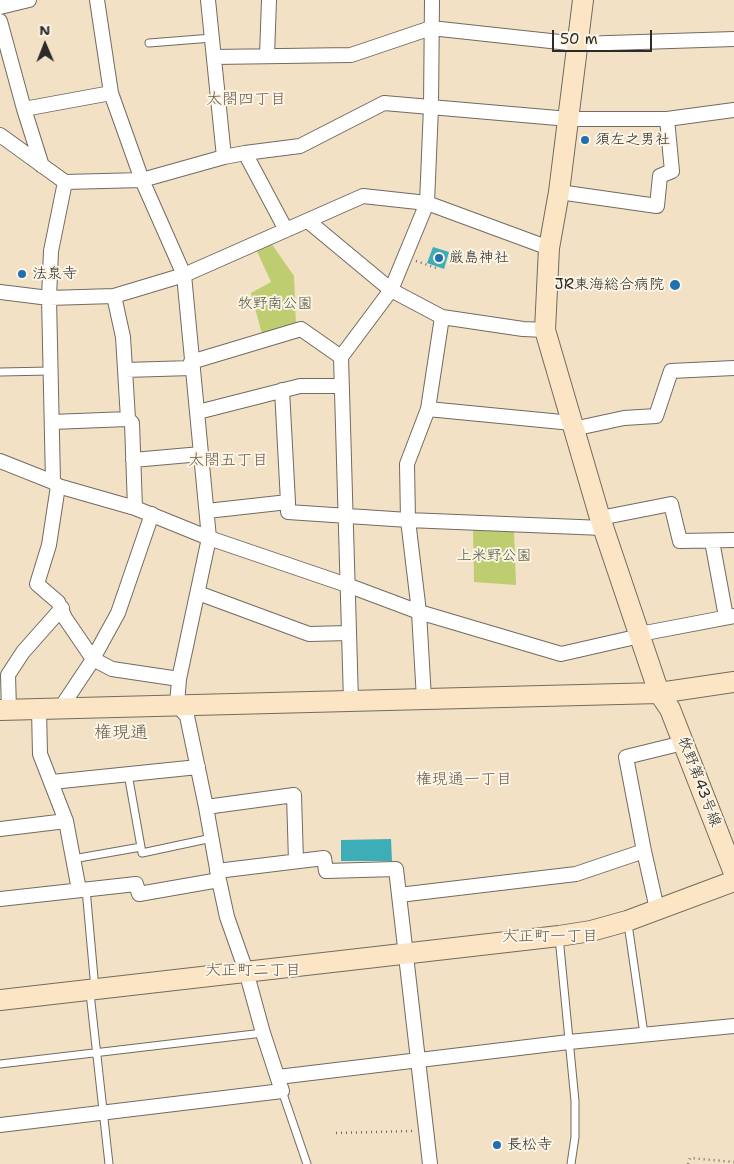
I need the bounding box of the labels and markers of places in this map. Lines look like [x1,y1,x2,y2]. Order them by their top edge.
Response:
place label: 須左之男社 [595,131,670,149]
marker: 須左之男社 [579,134,591,146]
place label: 厳島神社 [449,249,509,267]
marker: 厳島神社 [433,252,445,264]
place label: 法泉寺 [32,265,77,283]
marker: 法泉寺 [16,268,28,280]
place label: JR東海総合病院 [554,276,664,294]
marker: JR東海総合病院 [668,278,682,292]
place label: 長松寺 [507,1136,552,1154]
marker: 長松寺 [491,1139,503,1151]

